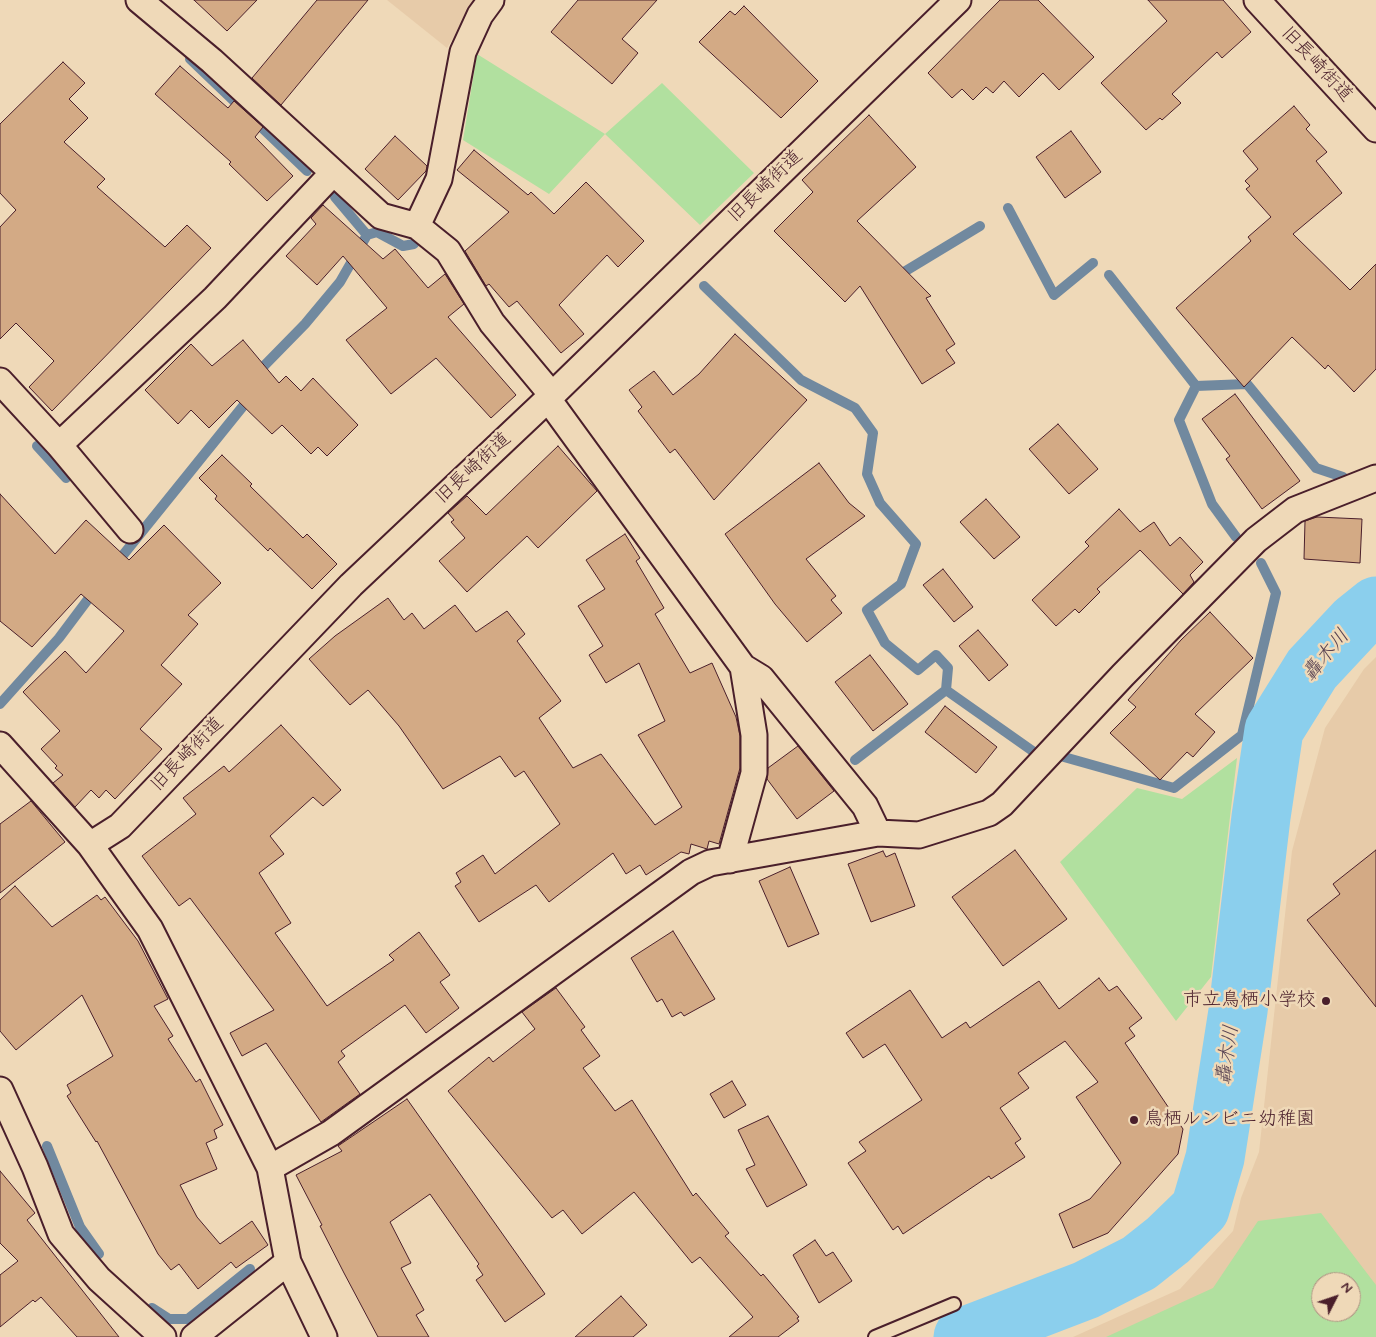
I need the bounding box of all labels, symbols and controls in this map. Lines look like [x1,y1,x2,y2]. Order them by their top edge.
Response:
street label: 旧長崎街道 [1275,22,1357,108]
street label: 旧長崎街道 [724,146,808,228]
street label: 旧長崎街道 [431,428,517,510]
water label: 轟木川 [1299,625,1355,687]
street label: 旧長崎街道 [147,713,229,797]
place label: 市立鳥栖小学校 [1183,990,1316,1012]
marker: 市立鳥栖小学校 [1320,995,1332,1007]
water label: 轟木川 [1213,1024,1245,1086]
place label: 鳥栖ルンビニ幼稚園 [1144,1109,1315,1131]
marker: 鳥栖ルンビニ幼稚園 [1128,1114,1140,1126]
north arrow [1311,1272,1361,1322]
text: N [1337,1278,1356,1297]

